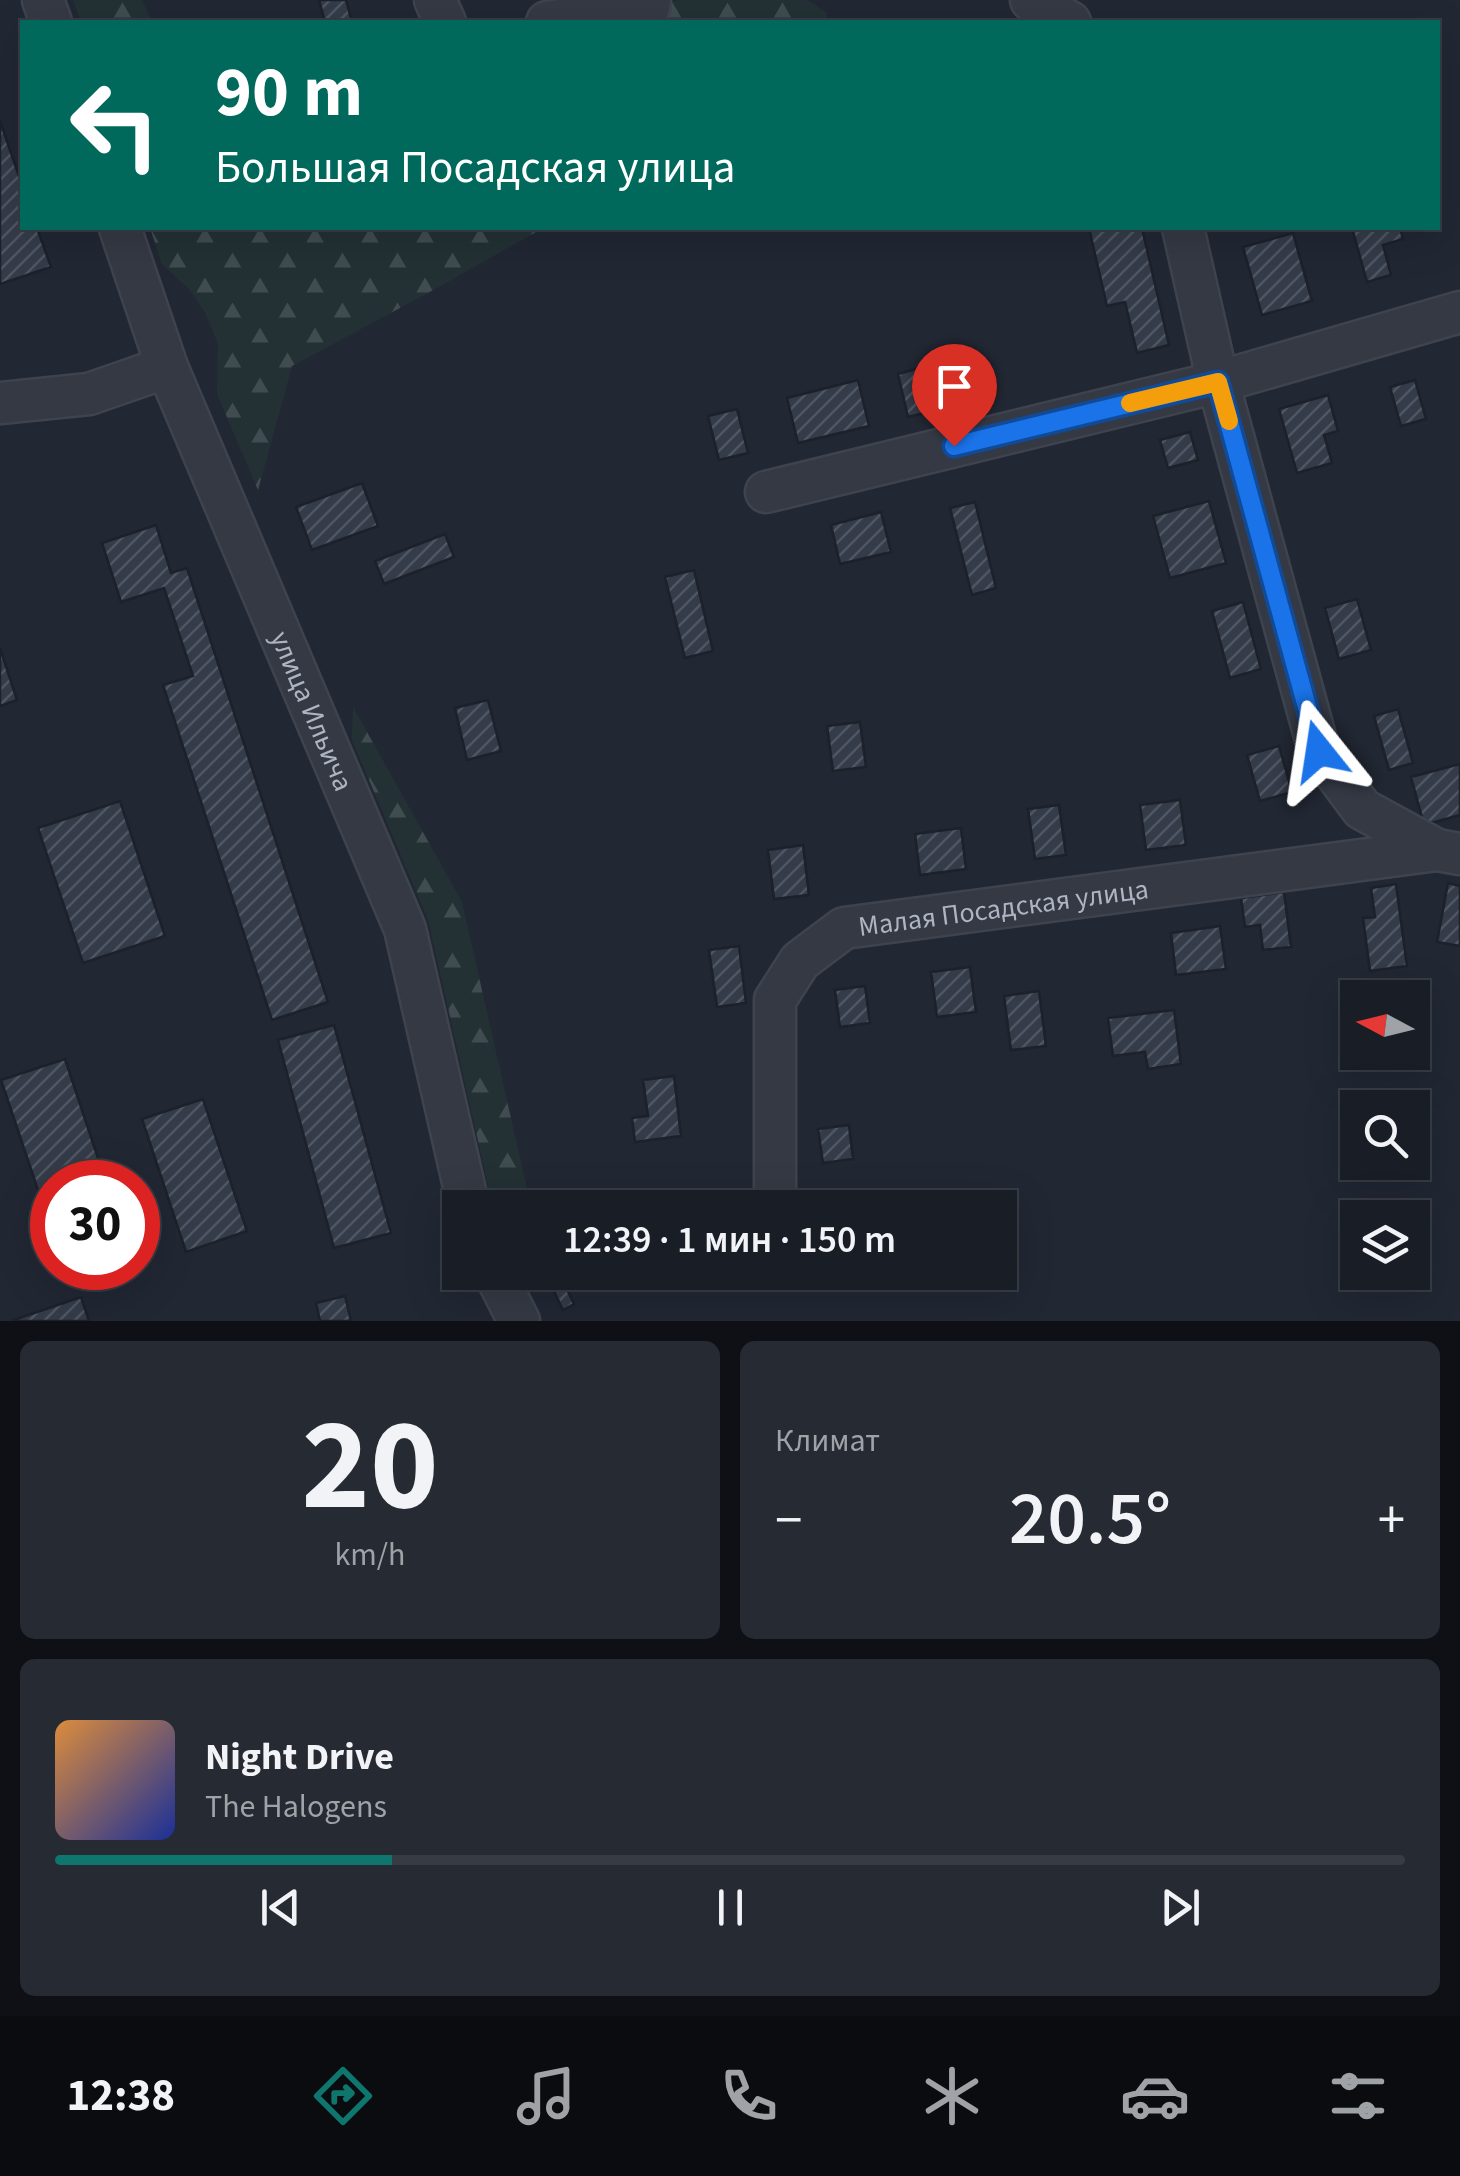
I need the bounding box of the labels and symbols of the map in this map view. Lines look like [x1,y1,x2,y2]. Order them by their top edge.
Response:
pin [912,344,997,447]
street label: улица Ильича [260,625,363,797]
position arrow [1267,699,1371,803]
street label: Малая Посадская улица [856,869,1151,947]
north arrow [1340,980,1430,1070]
speed limit sign: 30 [30,1160,160,1290]

